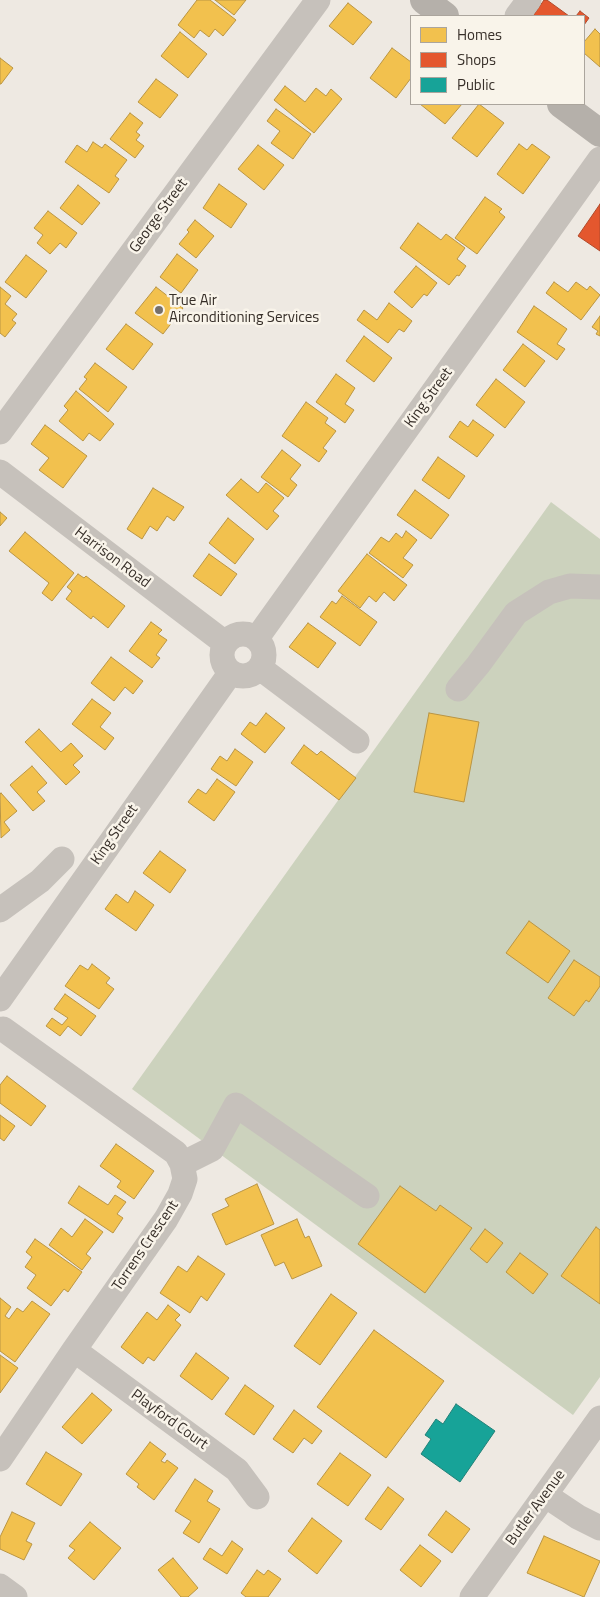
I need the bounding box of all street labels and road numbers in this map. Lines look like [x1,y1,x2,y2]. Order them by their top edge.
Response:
street label: George Street [126,175,192,257]
street label: King Street [401,365,457,431]
street label: Harrison Road [71,524,153,592]
street label: King Street [88,801,142,869]
street label: Torrens Crescent [109,1197,183,1295]
street label: Playford Court [127,1386,211,1454]
street label: Butler Avenue [503,1467,569,1549]

